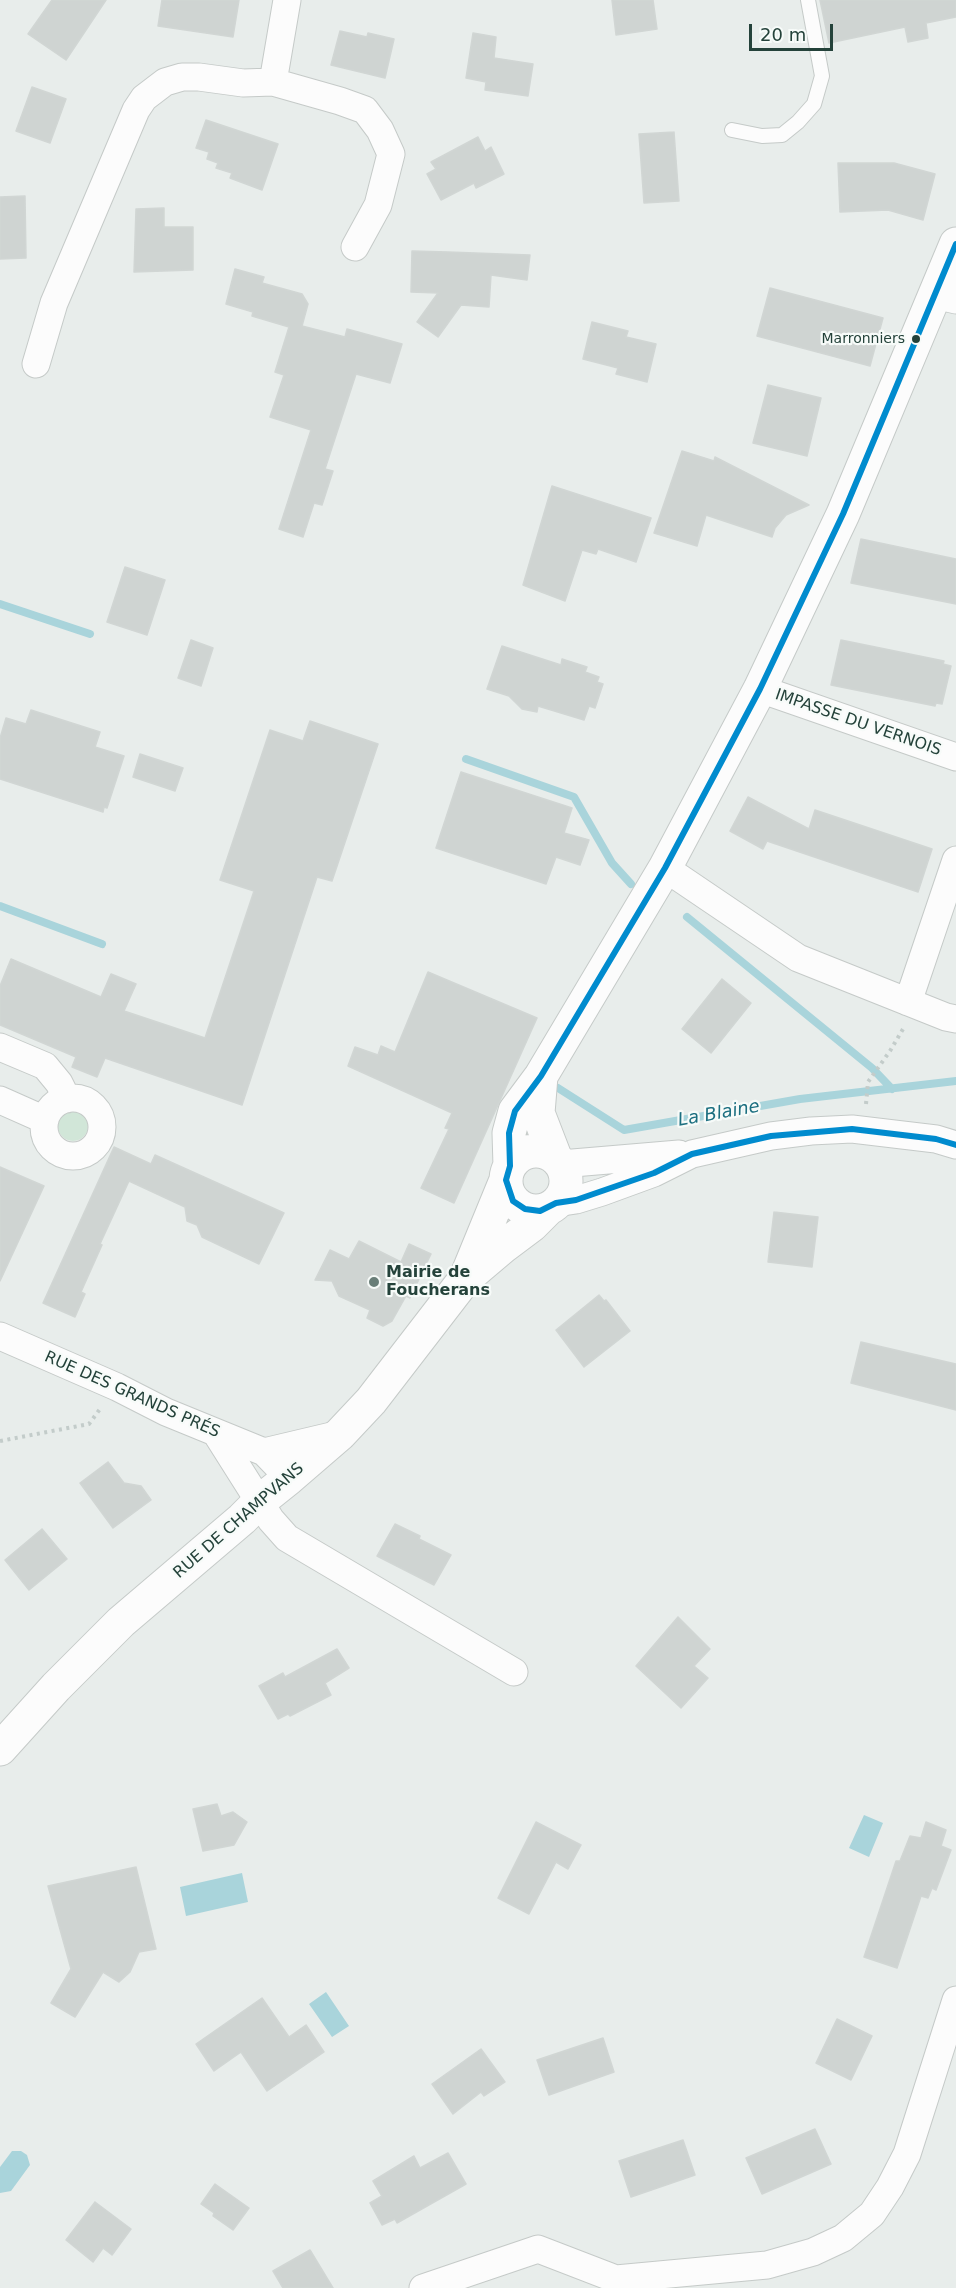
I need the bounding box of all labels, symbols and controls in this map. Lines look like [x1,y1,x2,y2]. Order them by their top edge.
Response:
scale bar [752,12,836,50]
text: 20 m [760,24,806,45]
place label: Marronniers [822,331,905,347]
marker: Marronniers [910,333,922,345]
street label: IMPASSE DU VERNOIS [772,686,944,760]
water label: La Blaine [676,1096,762,1132]
place label: Mairie de Foucherans [386,1263,490,1301]
marker: Mairie de Foucherans [367,1275,381,1289]
street label: RUE DES GRANDS PRÉS [41,1348,223,1442]
street label: RUE DE CHAMPVANS [170,1459,308,1583]

